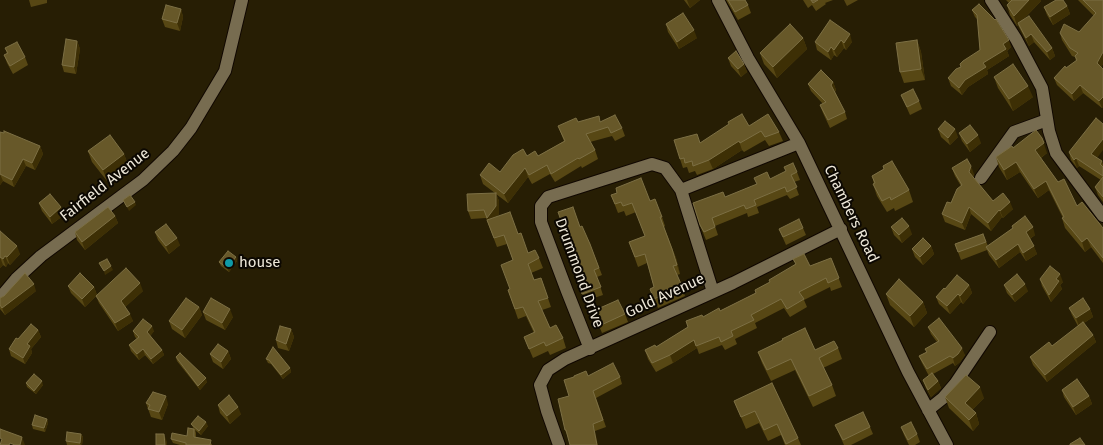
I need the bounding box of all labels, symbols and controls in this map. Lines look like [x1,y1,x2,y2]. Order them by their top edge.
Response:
street label: Fairfield Avenue [57,145,153,225]
street label: Chambers Road [820,162,882,266]
street label: Drummond Drive [551,216,607,330]
place label: house [239,254,280,272]
marker: house [223,257,235,269]
street label: Gold Avenue [623,270,707,322]

